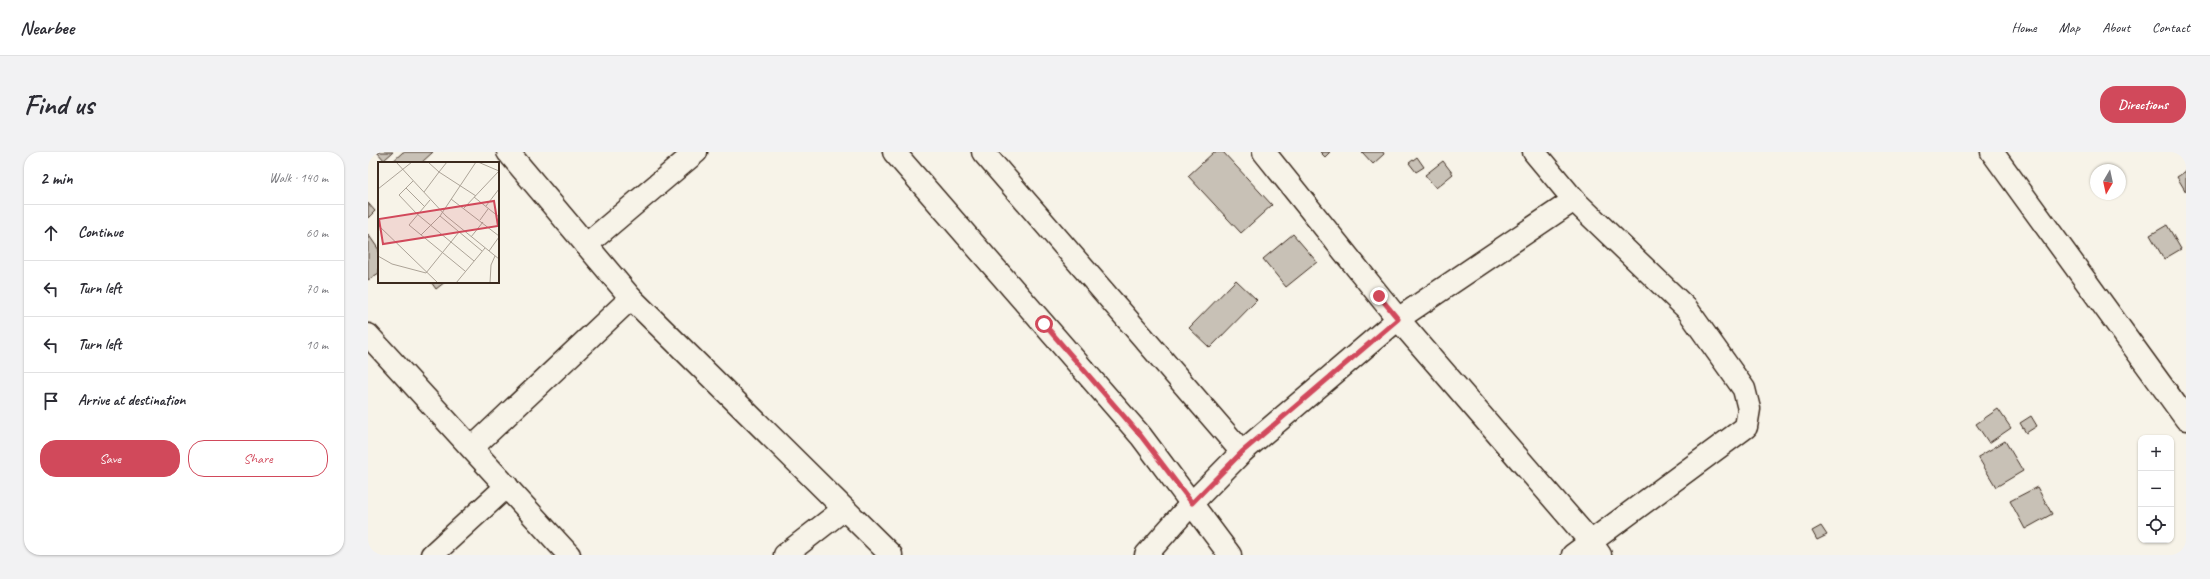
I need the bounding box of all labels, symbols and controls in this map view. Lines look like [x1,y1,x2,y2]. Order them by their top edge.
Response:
text: Nearbee [20,16,74,40]
text: Home [2011,19,2037,36]
text: Map [2059,19,2080,36]
text: About [2102,19,2130,36]
text: Contact [2152,19,2190,36]
button: Directions [2100,86,2186,123]
text: Find us [24,87,94,122]
inset map [378,162,499,283]
north arrow [2090,164,2126,200]
text: 2 min [40,168,73,189]
text: Walk · 140 m [269,170,328,186]
icon: ahead [40,222,62,244]
text: Continue [78,223,123,242]
text: 60 m [306,225,328,241]
icon: left [40,278,62,300]
text: Turn left [78,279,121,298]
text: 70 m [306,281,328,297]
route end [1370,287,1388,305]
route start [1035,315,1053,333]
icon: left [40,334,62,356]
text: Turn left [78,335,121,354]
text: 10 m [306,337,328,353]
icon: arrive [40,390,62,412]
text: Arrive at destination [78,391,185,410]
map controls [2138,435,2174,543]
button: + [2138,435,2174,471]
button: Save [40,440,180,477]
button: Share [188,440,328,477]
button: − [2138,471,2174,507]
button: locate [2138,507,2174,543]

